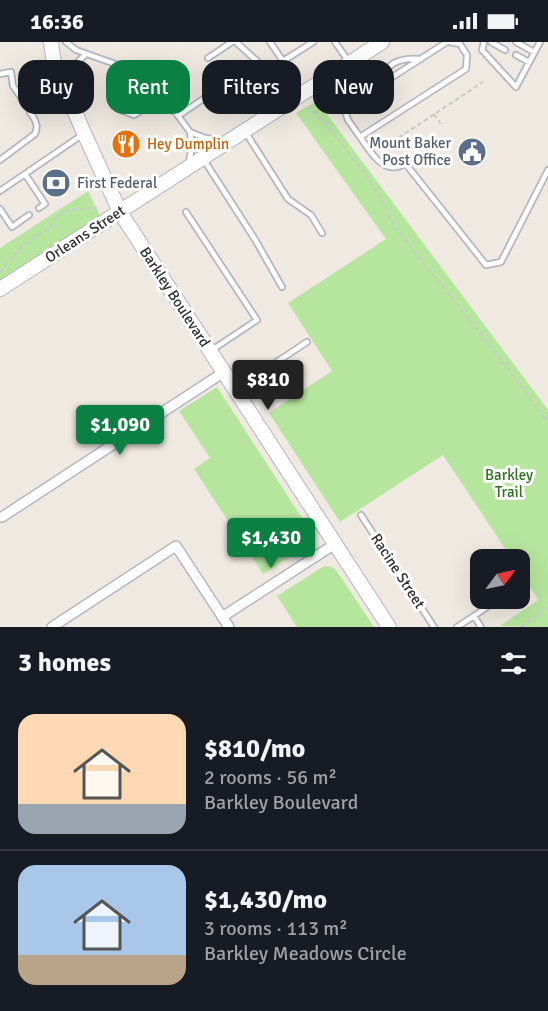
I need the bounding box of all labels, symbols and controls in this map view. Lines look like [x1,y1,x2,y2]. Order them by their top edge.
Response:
text: 16:36 [30,8,84,35]
chip: Buy [18,60,94,114]
chip: Rent [106,60,190,114]
chip: Filters [202,60,301,114]
chip: New [313,60,394,114]
restaurant icon: Hey Dumplin [110,128,142,160]
place label: Mount Baker Post Office [369,134,451,169]
place label: Hey Dumplin [147,135,229,153]
public building icon: Mount Baker Post Office [456,136,488,168]
bank icon: First Federal [40,167,72,199]
place label: First Federal [77,174,157,192]
street label: Orleans Street [42,201,128,267]
street label: Barkley Boulevard [136,244,214,350]
pin: $810 [232,360,304,411]
text: $810 [246,367,290,392]
pin: $1,090 [71,405,169,456]
text: $1,090 [90,412,150,437]
park label: Barkley Trail [485,466,533,501]
pin: $1,430 [222,518,320,569]
text: $1,430 [241,525,301,550]
street label: Racine Street [367,530,429,612]
north arrow [470,549,530,609]
map controls [470,549,530,609]
text: 3 homes [18,647,111,679]
icon: filters [497,647,530,680]
text: $810/mo [204,733,305,765]
icon: home [66,738,138,810]
text: 2 rooms · 56 m² [204,765,337,790]
text: Barkley Boulevard [204,790,358,815]
text: $1,430/mo [204,884,327,916]
icon: home [66,889,138,961]
text: 3 rooms · 113 m² [204,916,348,941]
text: Barkley Meadows Circle [204,941,407,966]

